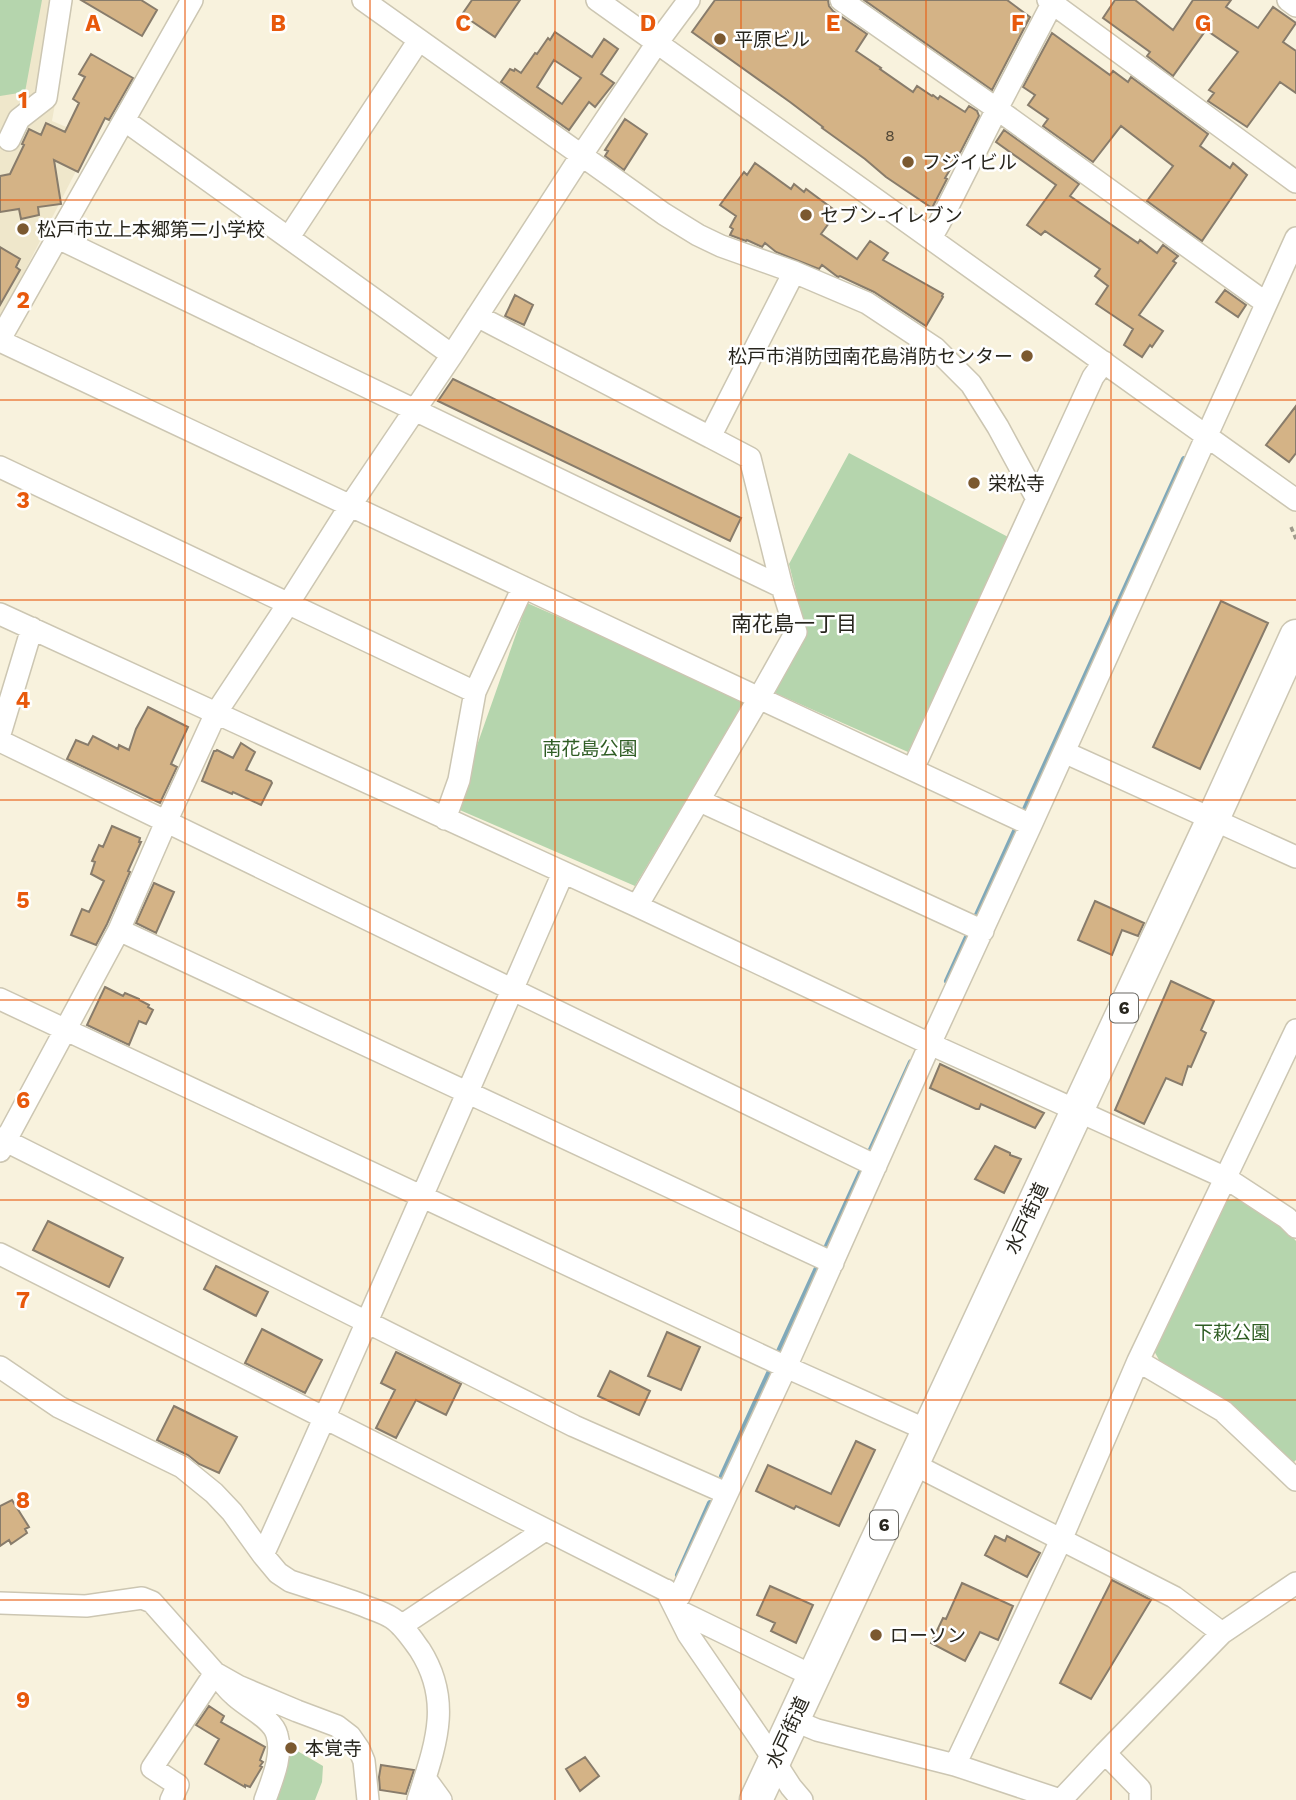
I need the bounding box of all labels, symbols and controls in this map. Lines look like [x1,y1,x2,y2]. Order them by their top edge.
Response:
text: A [85,10,101,37]
text: B [270,10,286,37]
text: C [455,10,471,37]
text: D [640,10,656,37]
text: E [826,10,840,37]
text: F [1011,10,1025,37]
text: G [1195,10,1211,37]
place label: 平原ビル [734,28,810,51]
marker: 平原ビル [712,31,728,47]
text: 1 [18,87,28,114]
house number: 8 [885,126,895,145]
place label: フジイビル [922,151,1017,174]
marker: フジイビル [900,154,916,170]
place label: セブン-イレブン [820,204,963,227]
marker: セブン-イレブン [798,207,814,223]
place label: 松戸市立上本郷第二小学校 [37,218,265,241]
marker: 松戸市立上本郷第二小学校 [15,221,31,237]
text: 2 [16,287,30,314]
place label: 松戸市消防団南花島消防センター [728,345,1013,368]
marker: 松戸市消防団南花島消防センター [1019,348,1035,364]
place label: 栄松寺 [988,472,1045,495]
marker: 栄松寺 [966,475,982,491]
text: 3 [16,487,30,514]
district label: 南花島一丁目 [731,611,857,636]
text: 4 [16,687,31,714]
park label: 南花島公園 [542,737,638,760]
text: 5 [16,887,30,914]
road number: 6 [1110,993,1138,1023]
text: 6 [16,1087,30,1114]
street label: 水戸街道 [1000,1179,1053,1258]
text: 7 [16,1287,30,1314]
park label: 下萩公園 [1194,1321,1270,1344]
text: 8 [16,1487,30,1514]
road number: 6 [870,1510,898,1540]
place label: ローソン [890,1624,966,1647]
marker: ローソン [868,1627,884,1643]
text: 9 [16,1687,30,1714]
street label: 水戸街道 [761,1693,814,1772]
place label: 本覚寺 [305,1737,362,1760]
marker: 本覚寺 [283,1740,299,1756]

